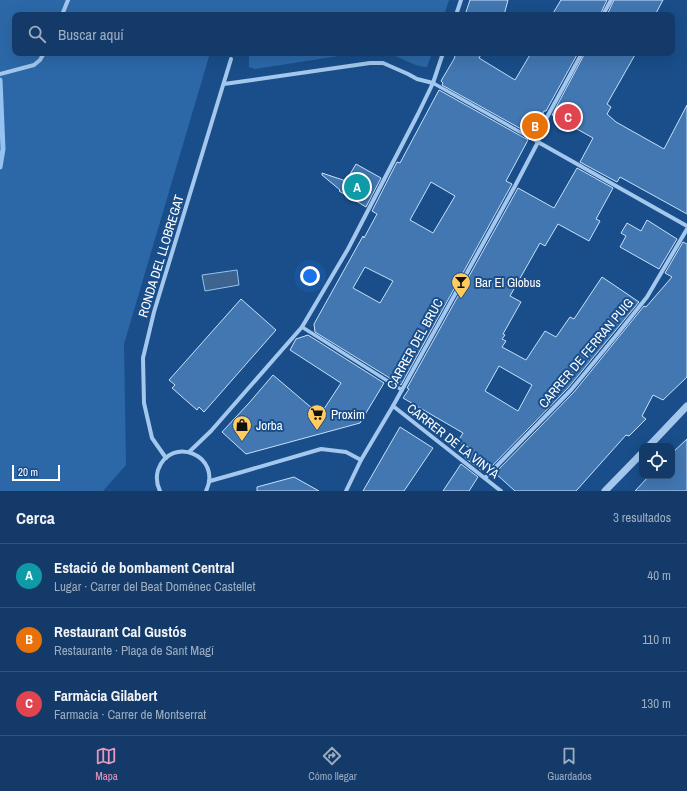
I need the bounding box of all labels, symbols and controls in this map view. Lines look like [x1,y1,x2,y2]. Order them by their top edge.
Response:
search box [12,12,675,56]
icon: search [26,23,48,45]
text: Buscar aquí [58,24,124,45]
pin: C [555,102,581,132]
pin: B [522,111,548,141]
pin: A [344,172,370,202]
street label: RONDA DEL LLOBREGAT [134,192,188,319]
your location [300,266,320,286]
bar icon: Bar El Globus [450,271,472,299]
place label: Bar El Globus [475,274,541,291]
street label: CARRER DE FERRAN PUIG [535,294,637,412]
street label: CARRER DEL BRUC [383,295,447,393]
street label: CARRER DE LA VINYA [403,400,503,483]
supermarket icon: Proxim [306,403,328,431]
place label: Proxim [331,406,365,423]
shop icon: Jorba [231,414,253,442]
place label: Jorba [256,417,283,434]
map controls [639,443,675,479]
button: locate [639,443,675,479]
scale bar [12,463,60,482]
text: 20 m [18,465,38,479]
text: Cerca [16,506,55,529]
text: 3 resultados [613,509,671,526]
text: Estació de bombament Central [54,557,234,578]
text: A [25,567,33,584]
text: 40 m [647,567,671,584]
text: Lugar · Carrer del Beat Doménec Castellet [54,578,255,595]
text: Restaurant Cal Gustós [54,621,187,642]
text: B [25,631,33,648]
text: 110 m [642,631,671,648]
text: Restaurante · Plaça de Sant Magí [54,642,214,659]
text: Farmàcia Gilabert [54,685,157,706]
text: C [25,695,33,712]
text: 130 m [641,695,671,712]
text: Farmacia · Carrer de Montserrat [54,706,206,723]
tab: Mapa [95,745,118,783]
tab: Cómo llegar [308,745,357,783]
tab: Guardados [547,745,592,783]

